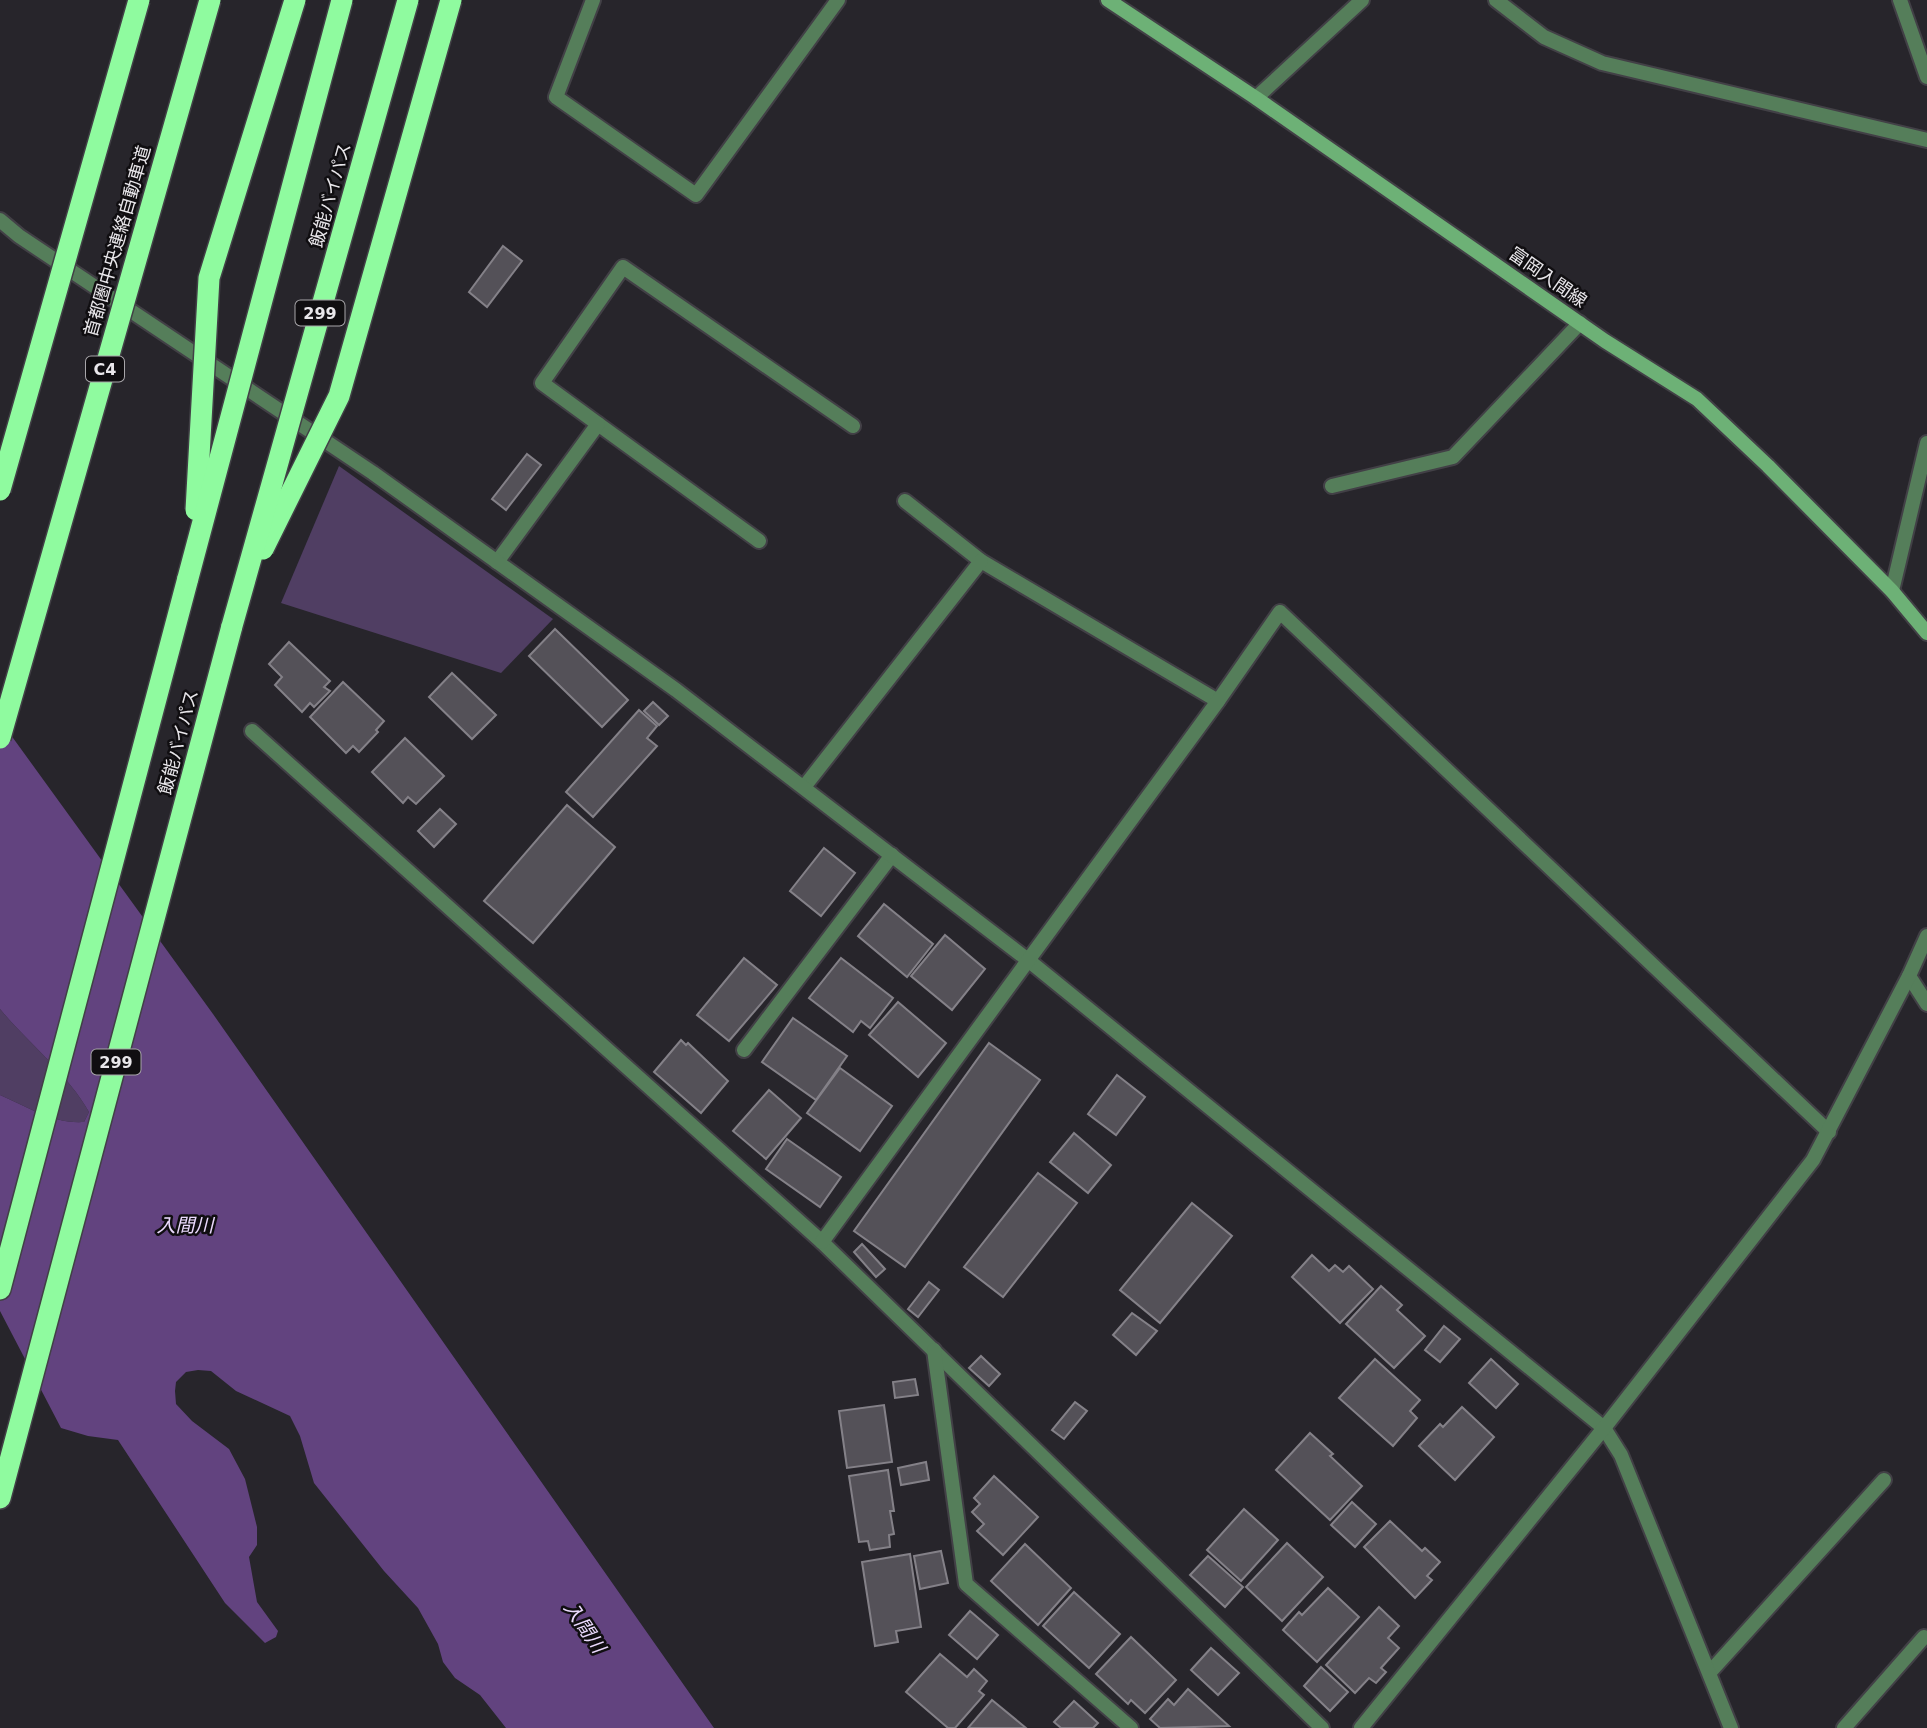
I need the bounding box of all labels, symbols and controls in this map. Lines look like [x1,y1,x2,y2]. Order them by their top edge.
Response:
street label: 飯能バイパス [305,140,355,250]
street label: 首都圏中央連絡自動車道 [80,143,154,339]
street label: 富岡入間線 [1505,243,1591,311]
road number: 299 [296,300,344,326]
road number: C4 [86,356,124,382]
street label: 飯能バイパス [154,687,202,797]
road number: 299 [92,1050,140,1074]
water label: 入間川 [156,1214,215,1236]
water label: 入間川 [560,1597,611,1658]

